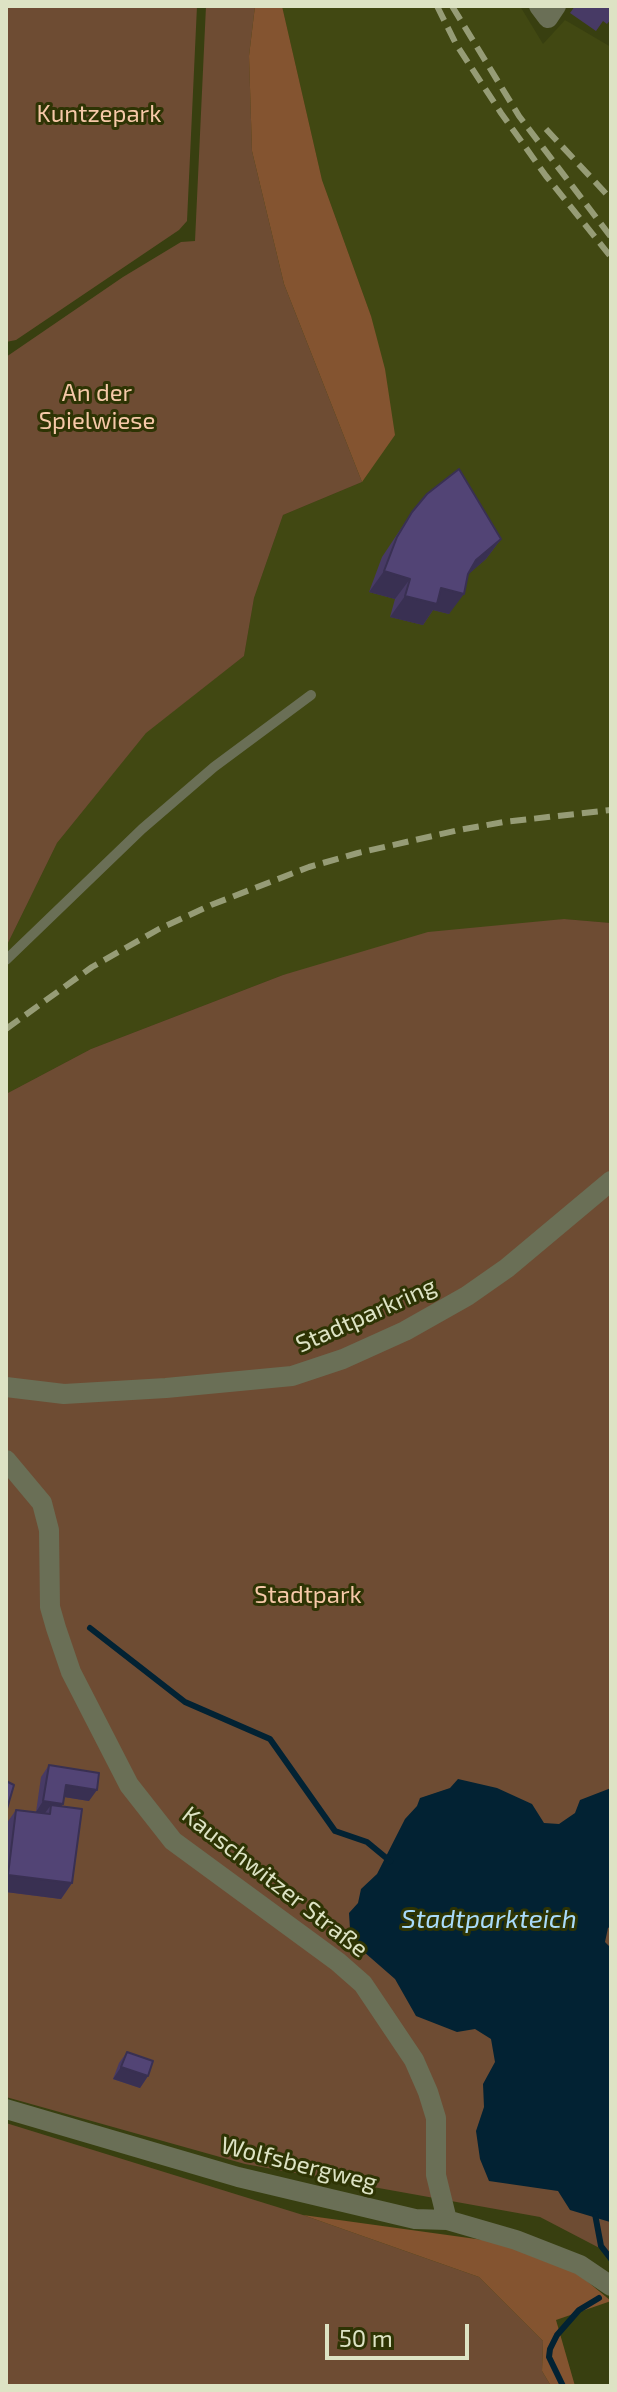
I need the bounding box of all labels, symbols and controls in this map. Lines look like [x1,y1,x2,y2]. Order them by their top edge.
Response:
park label: Kuntzepark [37,100,161,128]
park label: An der Spielwiese [39,379,155,435]
street label: Stadtparkring [291,1271,441,1359]
park label: Stadtpark [254,1581,362,1609]
street label: Kauschwitzer Straße [176,1800,374,1964]
water label: Stadtparkteich [401,1903,577,1935]
street label: Wolfsbergweg [218,2131,380,2197]
scale bar [329,2308,473,2358]
text: 50 m [339,2323,393,2352]

